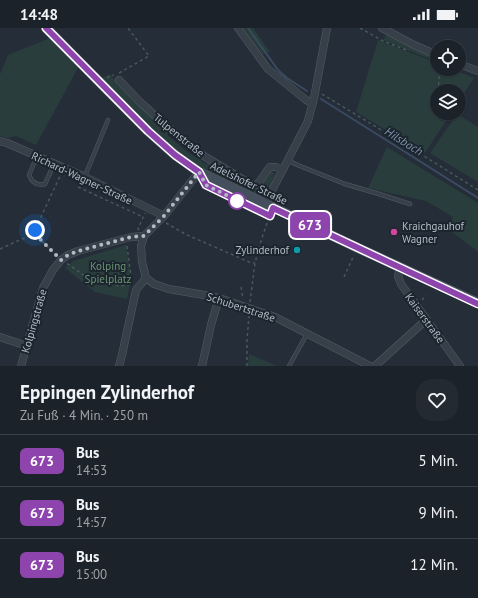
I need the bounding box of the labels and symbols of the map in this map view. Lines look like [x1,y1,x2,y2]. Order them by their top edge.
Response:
street label: Tulpenstraße [151,110,208,160]
water label: Hilsbach [382,123,426,159]
street label: Richard-Wagner-Straße [29,148,135,208]
street label: Adelshofer Straße [208,158,290,208]
unlabelled marker [228,192,246,210]
line badge: 673 [287,212,333,238]
place label: Kraichgauhof Wagner [402,219,465,246]
your location [25,220,45,240]
marker: Kraichgauhof Wagner [389,227,399,237]
place label: Zylinderhof [236,243,289,257]
marker: Zylinderhof [292,245,302,255]
park label: Kolping Spielplatz [85,259,131,286]
street label: Kolpingstraße [18,287,50,355]
street label: Schubertstraße [205,289,278,325]
street label: Kaiserstraße [402,290,448,346]

